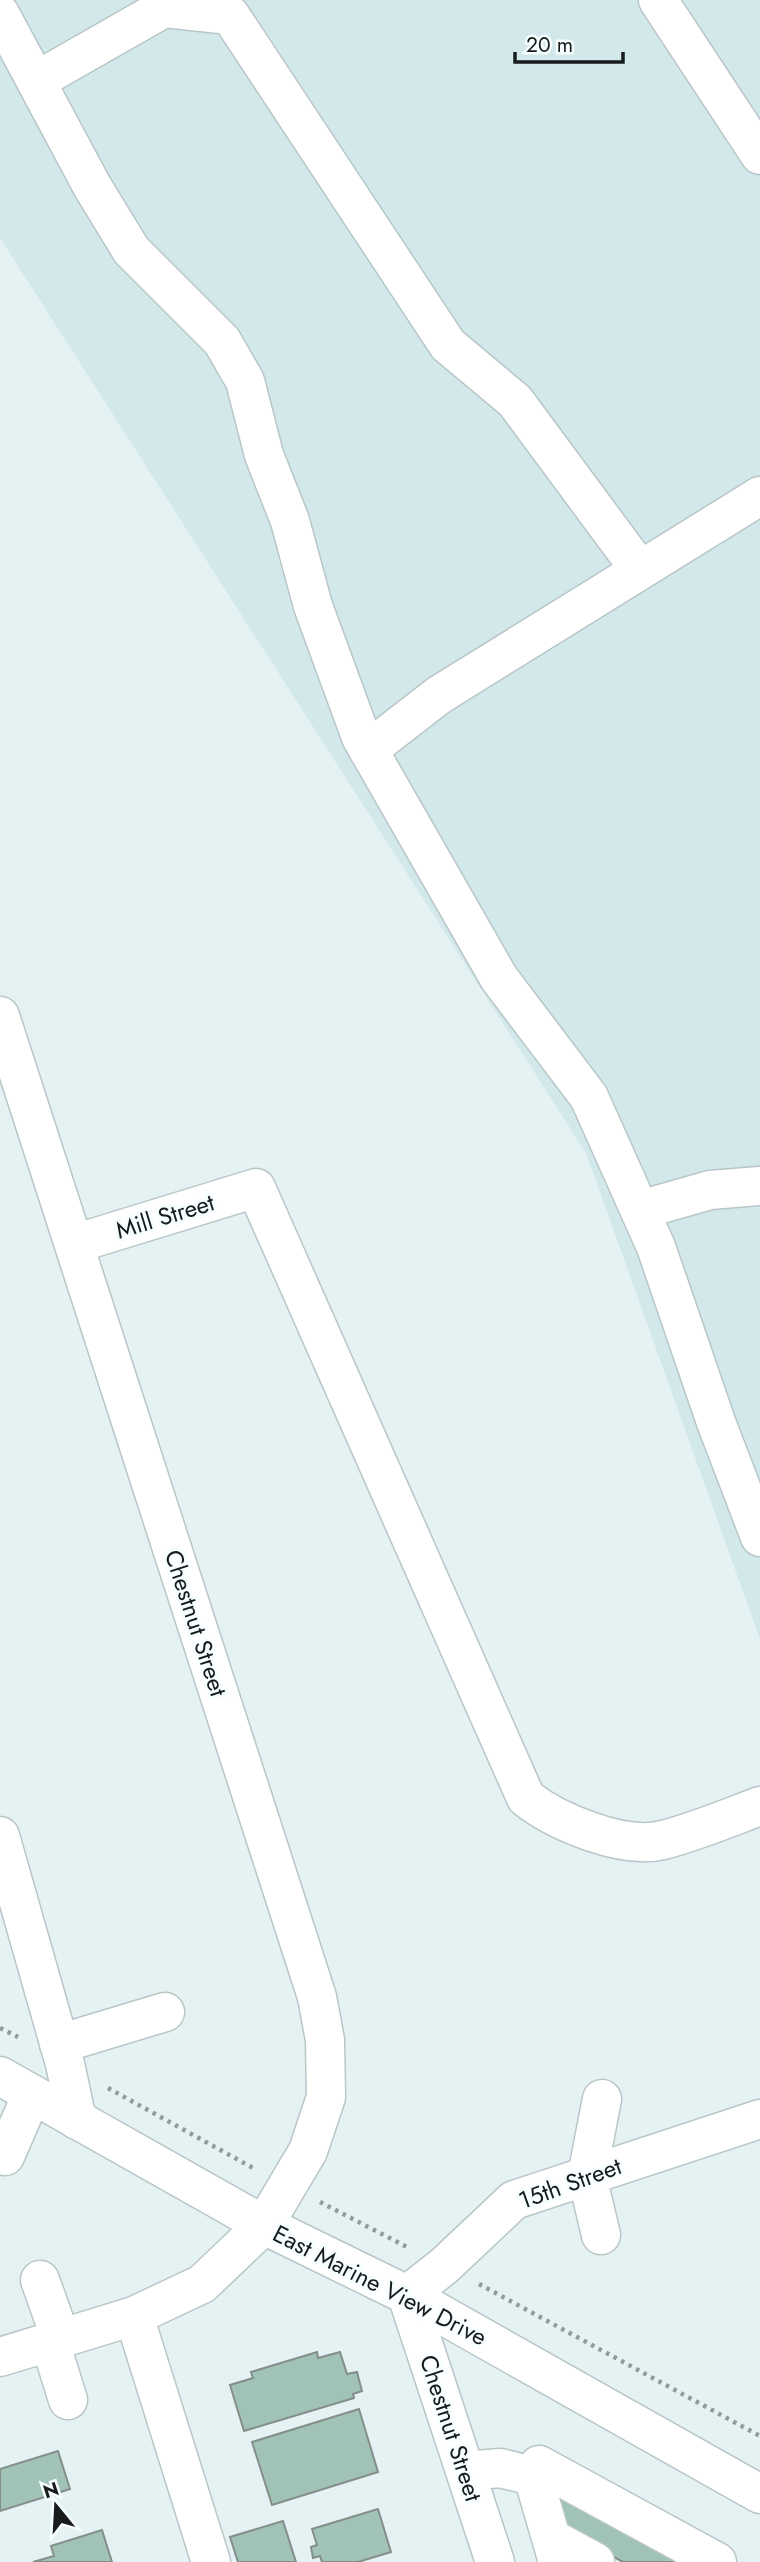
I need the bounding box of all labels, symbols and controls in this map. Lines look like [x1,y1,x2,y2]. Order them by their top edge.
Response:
scale bar [515,21,624,65]
text: 20 m [526,30,573,60]
street label: Mill Street [112,1184,219,1248]
street label: Chestnut Street [156,1545,236,1701]
street label: 15th Street [514,2148,627,2218]
street label: East Marine View Drive [267,2216,493,2354]
street label: Chestnut Street [411,2350,491,2506]
north arrow [21,2471,91,2541]
text: N [40,2475,62,2505]

